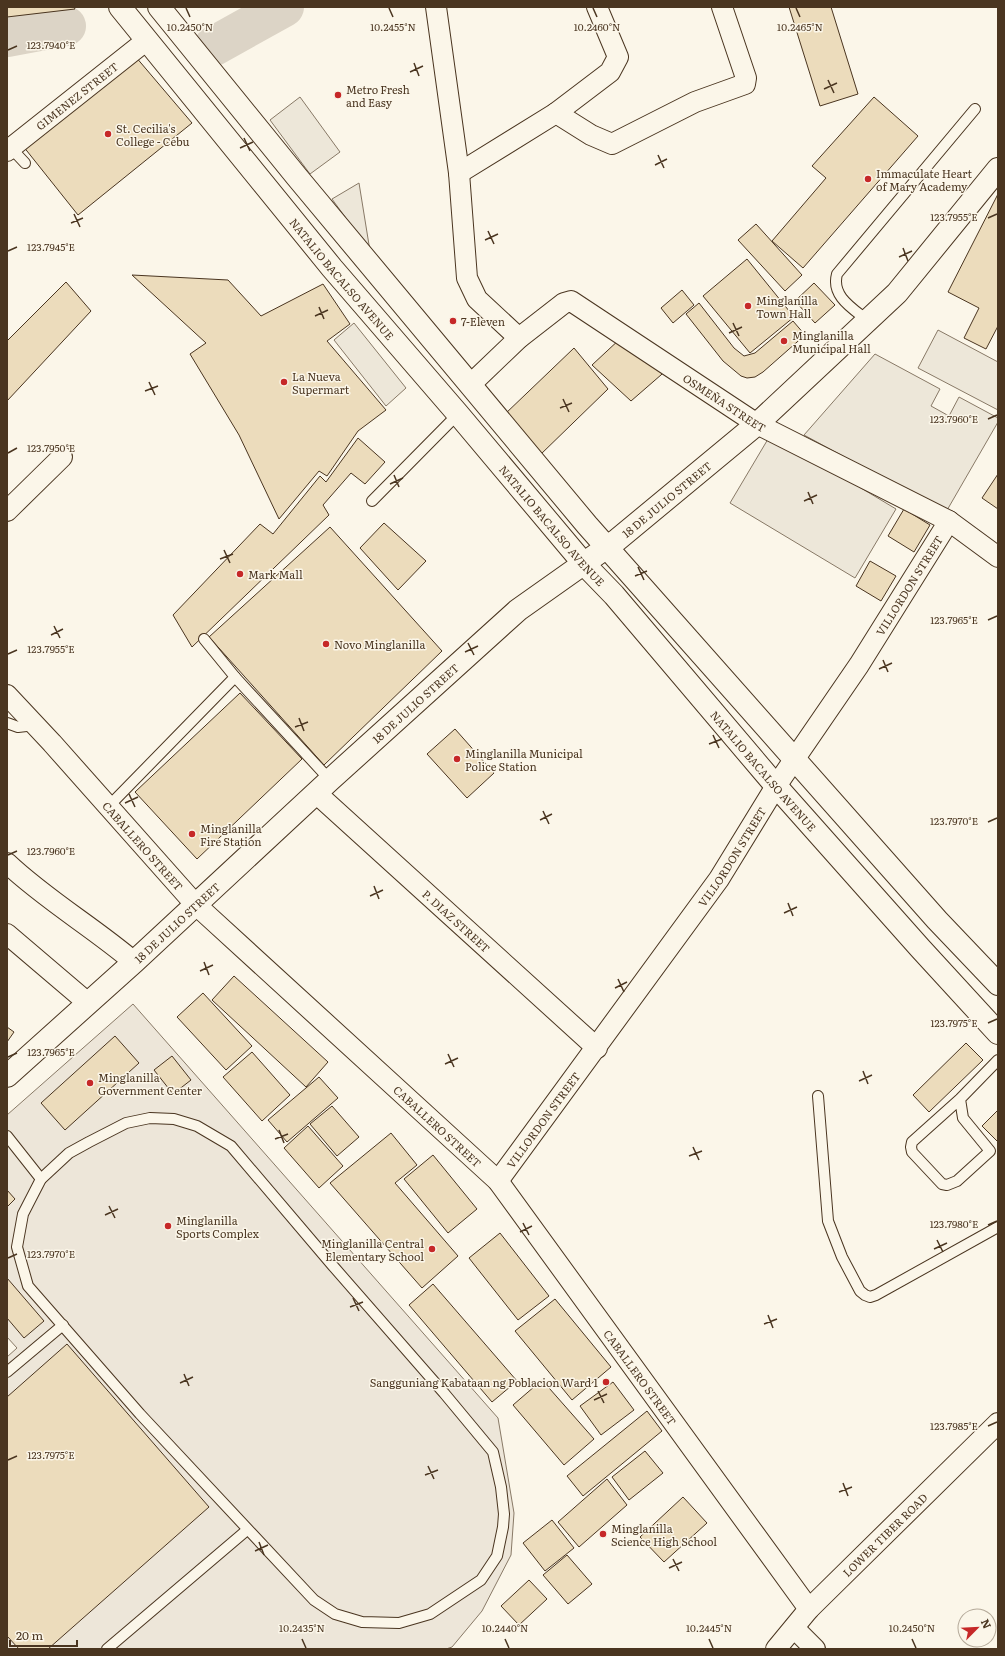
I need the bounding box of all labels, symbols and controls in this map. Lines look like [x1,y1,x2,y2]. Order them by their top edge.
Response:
text: 10.2450°N [167,19,213,34]
text: 10.2455°N [370,19,416,34]
text: 10.2460°N [574,19,620,34]
text: 10.2465°N [777,19,823,34]
text: 123.7940°E [27,37,75,52]
street label: GIMENEZ STREET [32,58,121,133]
place label: Metro Fresh and Easy [346,81,410,110]
marker: Metro Fresh and Easy [333,90,343,100]
place label: St. Cecilia's College - Cebu [116,120,190,149]
marker: St. Cecilia's College - Cebu [103,129,113,139]
place label: Immaculate Heart of Mary Academy [876,165,972,194]
marker: Immaculate Heart of Mary Academy [863,174,873,184]
text: 123.7955°E [930,209,978,224]
street label: NATALIO BACALSO AVENUE [286,214,398,343]
text: 123.7945°E [27,239,75,254]
place label: Minglanilla Town Hall [756,292,818,321]
marker: Minglanilla Town Hall [743,301,753,311]
place label: 7-Eleven [461,313,505,329]
marker: 7-Eleven [448,316,458,326]
place label: Minglanilla Municipal Hall [792,327,871,356]
marker: Minglanilla Municipal Hall [779,336,789,346]
place label: La Nueva Supermart [292,368,350,397]
street label: OSMEÑA STREET [680,369,769,435]
marker: La Nueva Supermart [279,377,289,387]
text: 123.7960°E [930,411,978,426]
text: 123.7950°E [27,440,75,455]
street label: 18 DE JULIO STREET [618,457,715,541]
street label: NATALIO BACALSO AVENUE [496,461,609,589]
street label: VILLORDON STREET [871,532,946,638]
place label: Mark Mall [248,566,303,582]
marker: Mark Mall [235,569,245,579]
text: 123.7965°E [930,612,978,627]
place label: Novo Minglanilla [334,636,426,652]
marker: Novo Minglanilla [321,639,331,649]
text: 123.7955°E [27,641,75,656]
street label: 18 DE JULIO STREET [368,660,462,746]
street label: NATALIO BACALSO AVENUE [707,707,820,834]
place label: Minglanilla Municipal Police Station [465,745,583,774]
marker: Minglanilla Municipal Police Station [452,754,462,764]
street label: CABALLERO STREET [99,798,187,894]
street label: VILLORDON STREET [694,804,769,909]
text: 123.7970°E [930,813,978,828]
place label: Minglanilla Fire Station [200,820,262,849]
marker: Minglanilla Fire Station [187,829,197,839]
text: 123.7960°E [27,843,75,858]
street label: 18 DE JULIO STREET [130,878,223,966]
street label: P. DIAZ STREET [419,886,494,956]
text: 123.7975°E [930,1015,978,1030]
text: 123.7965°E [27,1044,75,1059]
street label: VILLORDON STREET [502,1068,583,1171]
place label: Minglanilla Government Center [98,1069,203,1098]
marker: Minglanilla Government Center [85,1078,95,1088]
street label: CABALLERO STREET [390,1081,485,1170]
place label: Minglanilla Sports Complex [176,1212,260,1241]
text: 123.7980°E [930,1216,978,1231]
marker: Minglanilla Sports Complex [163,1221,173,1231]
place label: Minglanilla Central Elementary School [321,1235,424,1264]
marker: Minglanilla Central Elementary School [427,1244,437,1254]
text: 123.7970°E [27,1246,75,1261]
street label: CABALLERO STREET [600,1326,681,1428]
place label: Sangguniang Kabataan ng Poblacion Ward 1 [370,1374,599,1390]
marker: Sangguniang Kabataan ng Poblacion Ward 1 [601,1377,611,1387]
text: 123.7985°E [930,1418,978,1433]
text: 123.7975°E [27,1447,75,1462]
street label: LOWER TIBER ROAD [839,1489,931,1580]
place label: Minglanilla Science High School [611,1520,717,1549]
marker: Minglanilla Science High School [598,1529,608,1539]
north arrow [957,1608,997,1648]
text: N [978,1616,996,1631]
text: 10.2435°N [279,1620,325,1635]
text: 10.2440°N [482,1620,528,1635]
text: 10.2445°N [686,1620,732,1635]
text: 10.2450°N [889,1620,935,1635]
scale bar [10,1622,77,1648]
text: 20 m [16,1626,43,1644]

